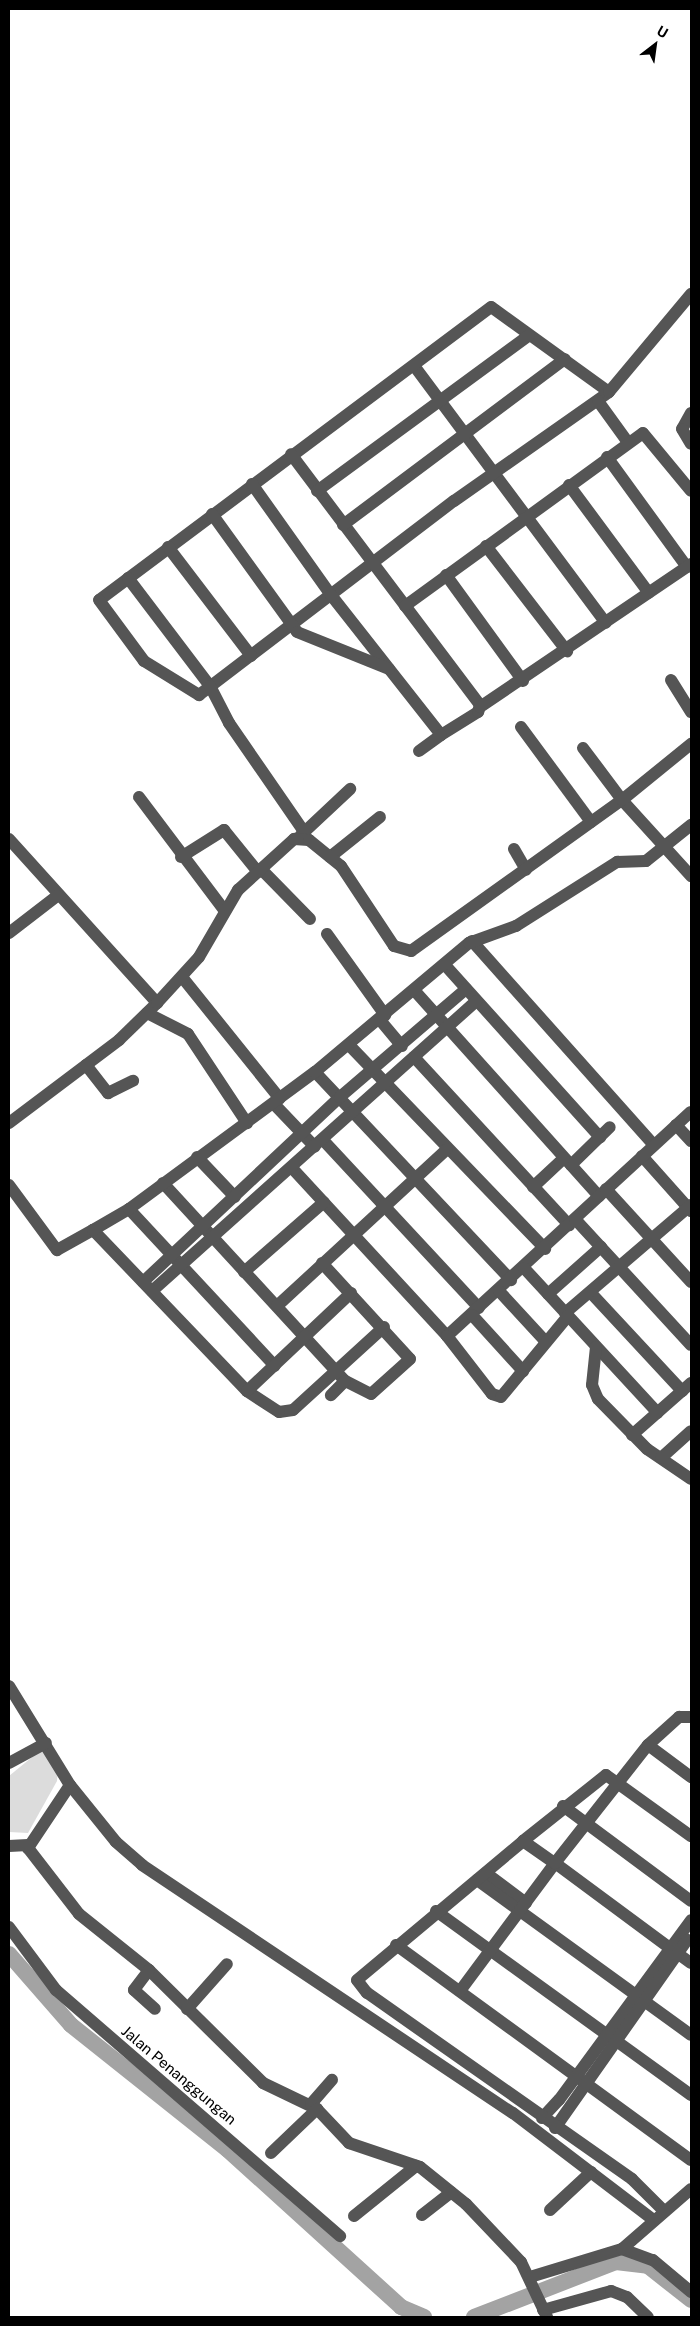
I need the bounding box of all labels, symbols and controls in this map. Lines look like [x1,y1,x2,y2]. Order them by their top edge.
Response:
north arrow [630,20,680,70]
text: U [654,23,671,41]
street label: Jalan Penanggungan [118,2022,240,2128]

